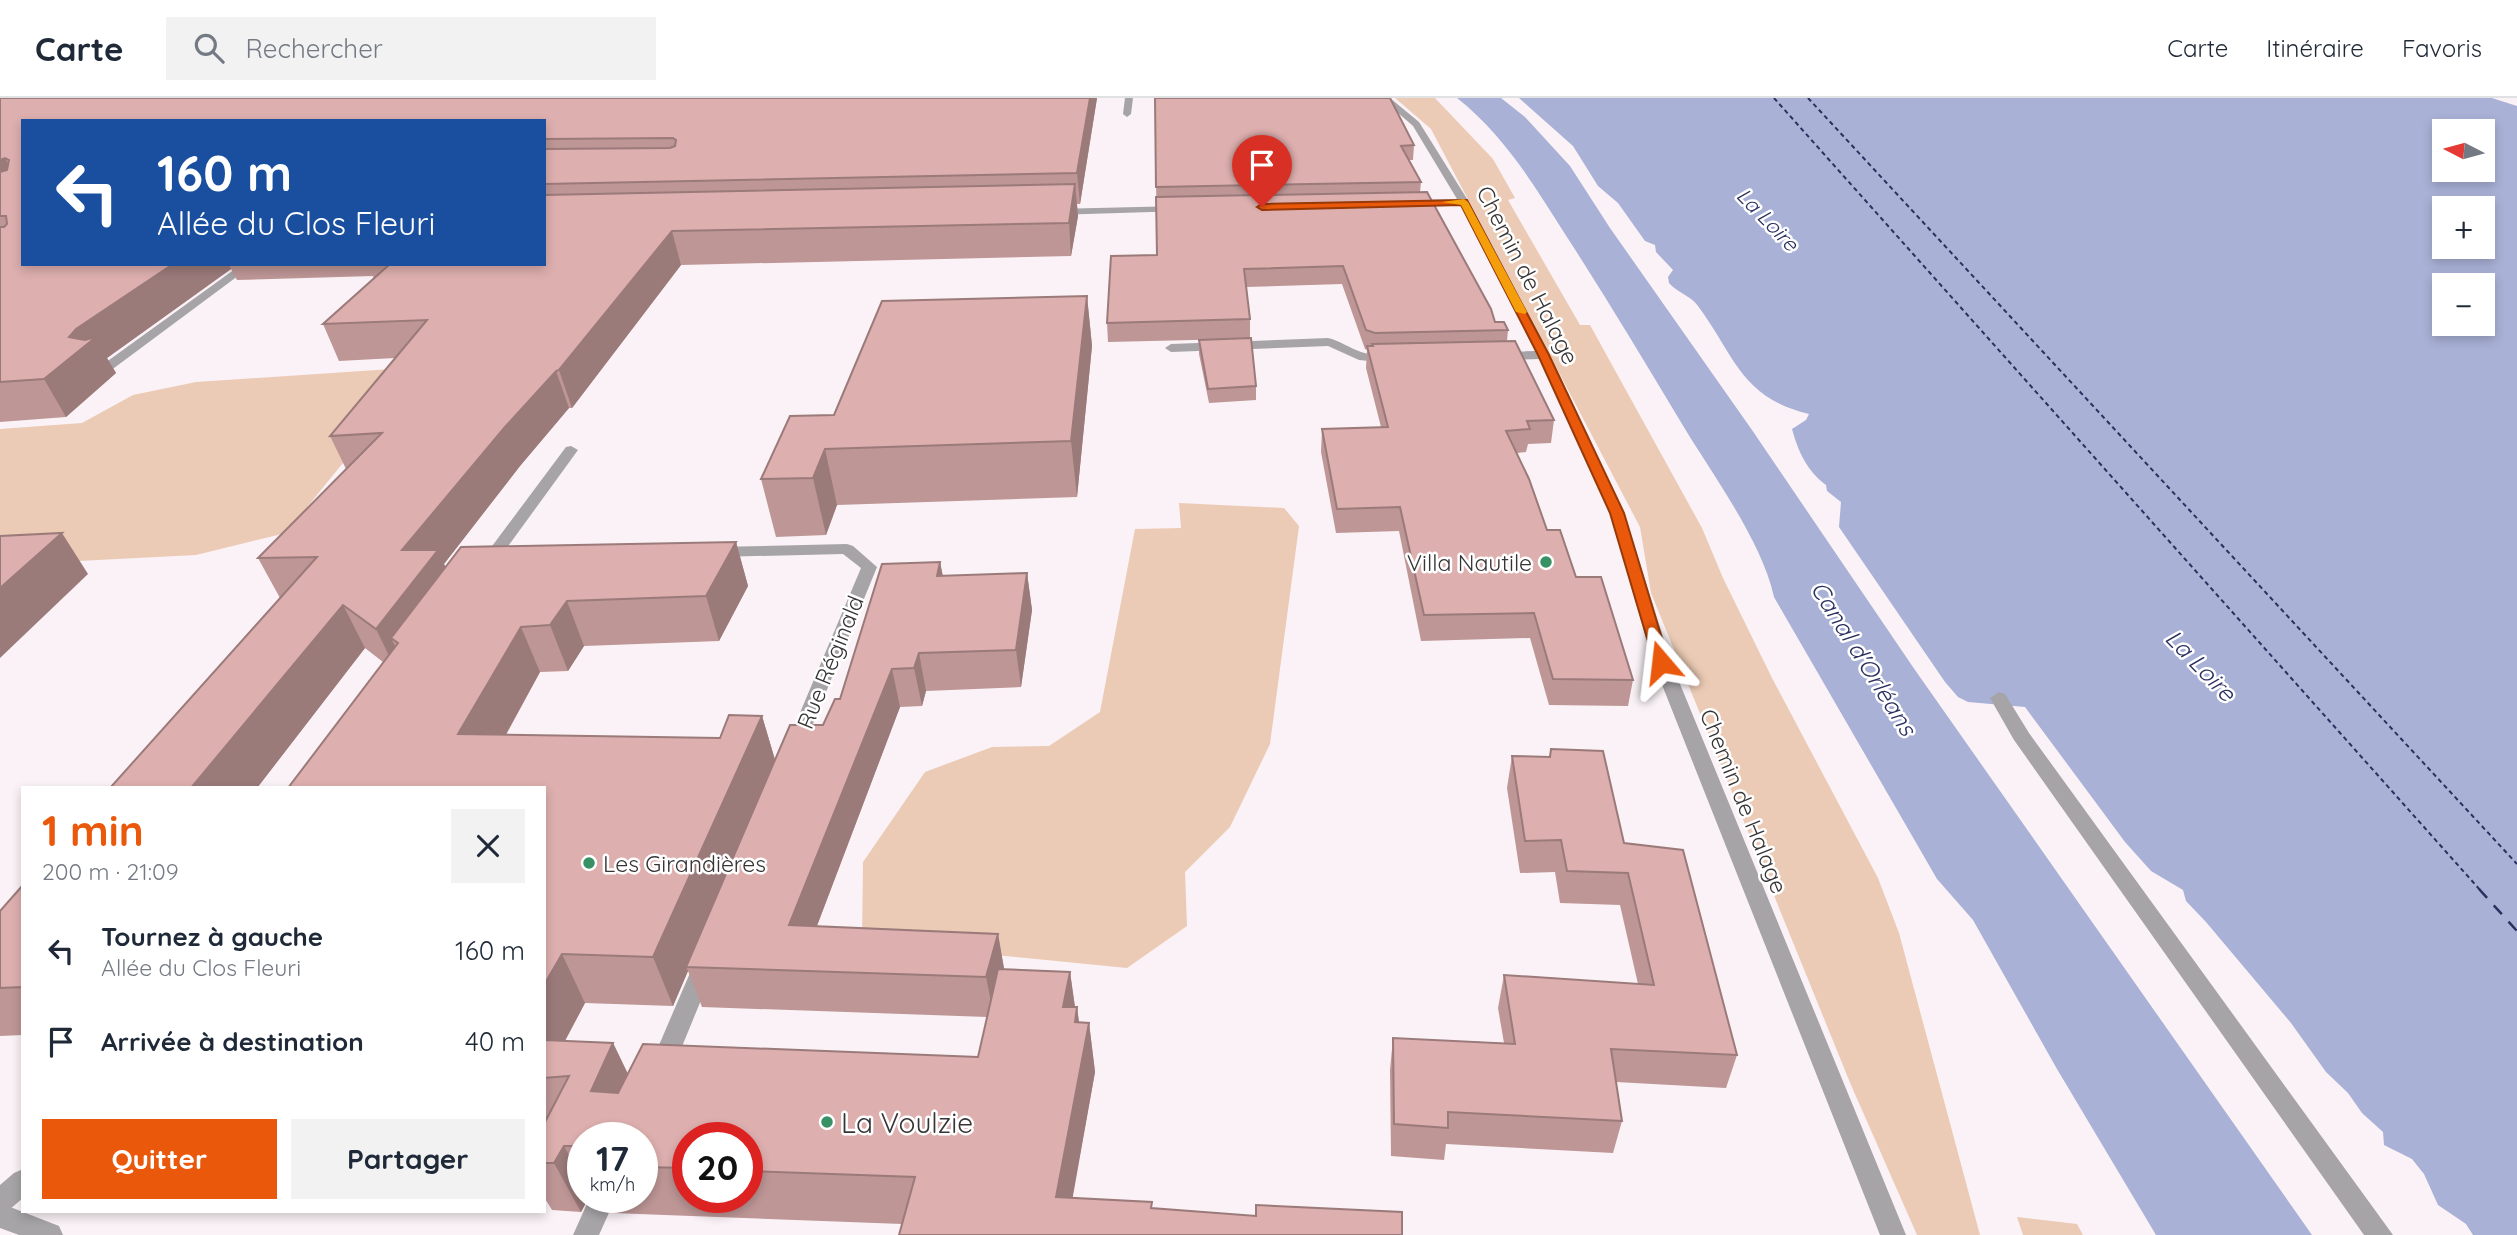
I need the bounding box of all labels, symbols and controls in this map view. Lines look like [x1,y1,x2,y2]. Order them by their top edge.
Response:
search box [166,17,656,80]
text: Carte [35,28,124,69]
icon: search [190,29,228,67]
text: Rechercher [246,32,383,65]
text: Carte [2167,33,2228,63]
text: Itinéraire [2266,33,2364,63]
text: Favoris [2402,33,2482,63]
north arrow [2432,119,2496,182]
map controls [2432,119,2495,336]
pin [1232,135,1292,207]
text: 160 m [157,142,292,203]
icon: arrive [1243,146,1281,184]
icon: left [42,147,133,238]
street label: Chemin de Halage [1471,181,1585,369]
water label: La Loire [1732,182,1805,257]
button: + [2432,196,2495,259]
text: Allée du Clos Fleuri [157,203,435,243]
button: − [2432,273,2495,336]
place label: Villa Nautile [1407,548,1532,577]
marker: Villa Nautile [1538,554,1554,570]
water label: Canal d'Orléans [1805,575,1924,742]
street label: Rue Réginald [790,591,870,733]
water label: La Loire [2159,623,2244,708]
position arrow [1624,625,1698,699]
street label: Chemin de Halage [1694,705,1794,897]
text: 1 min [42,804,144,857]
button: close [451,809,525,883]
place label: Les Girandières [603,849,766,878]
marker: Les Girandières [581,855,597,871]
text: 200 m · 21:09 [42,857,178,886]
text: Tournez à gauche [101,920,323,953]
icon: left [42,932,80,970]
text: 160 m [455,934,525,967]
text: Allée du Clos Fleuri [101,953,301,982]
icon: arrive [42,1023,80,1061]
text: Arrivée à destination [101,1025,364,1058]
text: 40 m [465,1025,525,1058]
place label: La Voulzie [841,1105,973,1140]
marker: La Voulzie [819,1114,835,1130]
button: Quitter [42,1119,277,1199]
button: Partager [291,1119,525,1199]
speed limit sign: 20 [672,1122,763,1213]
text: 17 [596,1136,629,1180]
text: km/h [590,1173,635,1196]

